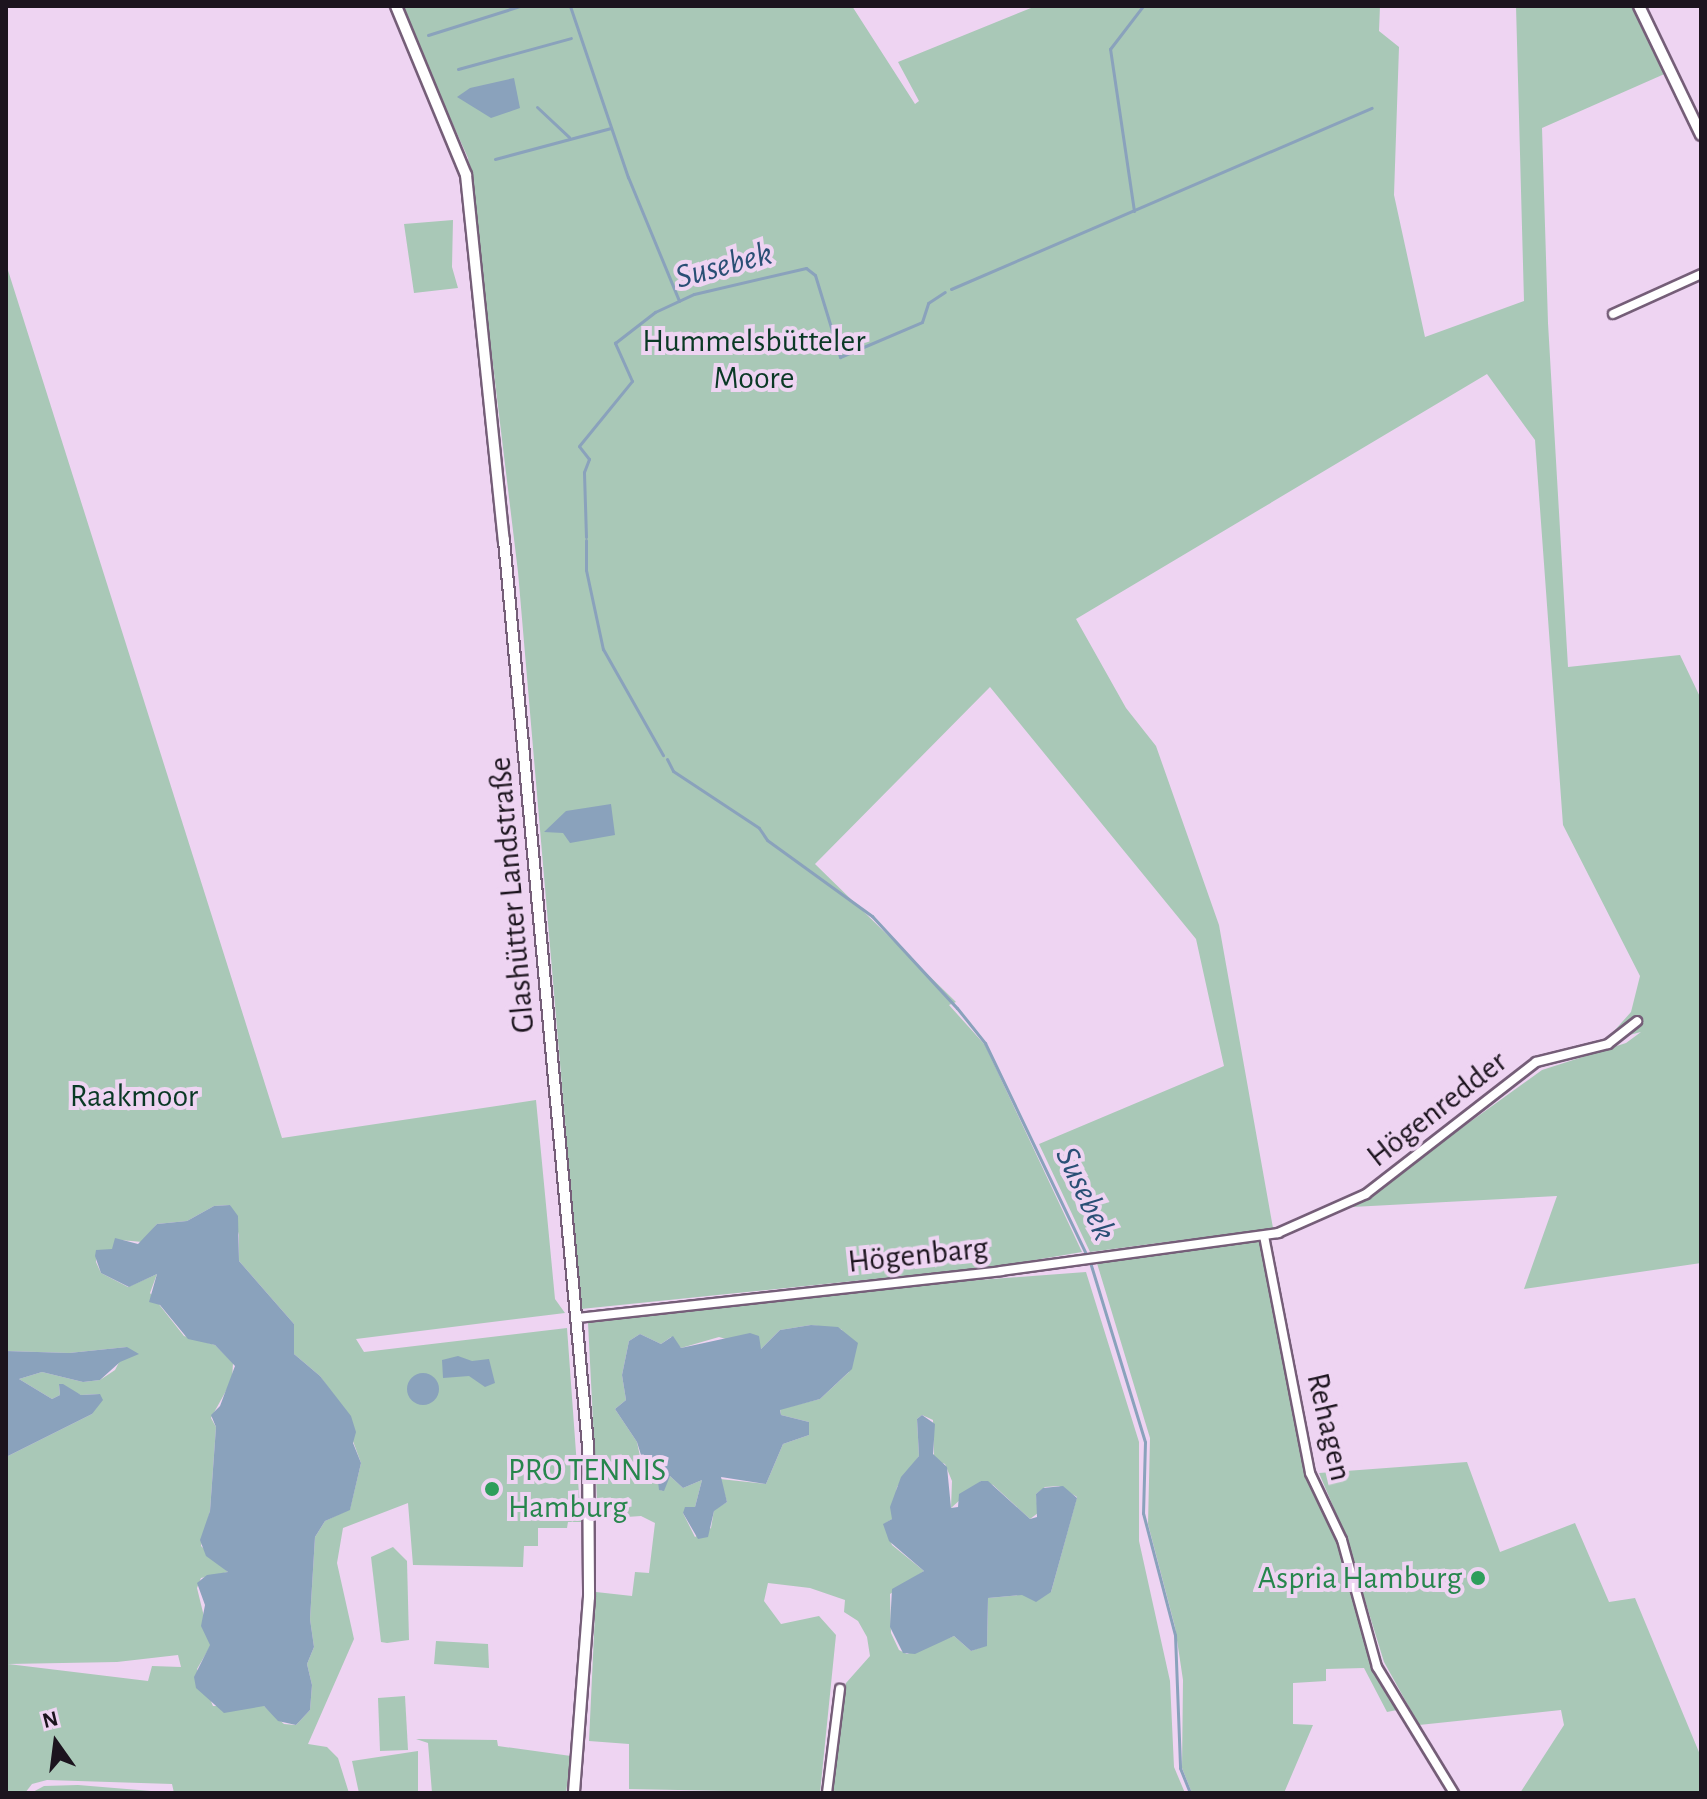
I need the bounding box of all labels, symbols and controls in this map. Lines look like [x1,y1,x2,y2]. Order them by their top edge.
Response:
water label: Susebek [671,234,777,298]
park label: Hummelsbütteler Moore [642,323,866,398]
street label: Glashütter Landstraße [481,755,543,1035]
street label: Högenredder [1359,1043,1515,1175]
park label: Raakmoor [70,1077,198,1115]
water label: Susebek [1046,1141,1124,1247]
street label: Högenbarg [846,1229,990,1281]
street label: Rehagen [1298,1369,1360,1485]
place label: PRO TENNIS Hamburg [508,1452,666,1527]
marker: PRO TENNIS Hamburg [483,1480,501,1498]
place label: Aspria Hamburg [1258,1559,1462,1597]
marker: Aspria Hamburg [1469,1569,1487,1587]
north arrow [16,1703,96,1783]
text: N [40,1707,60,1732]

